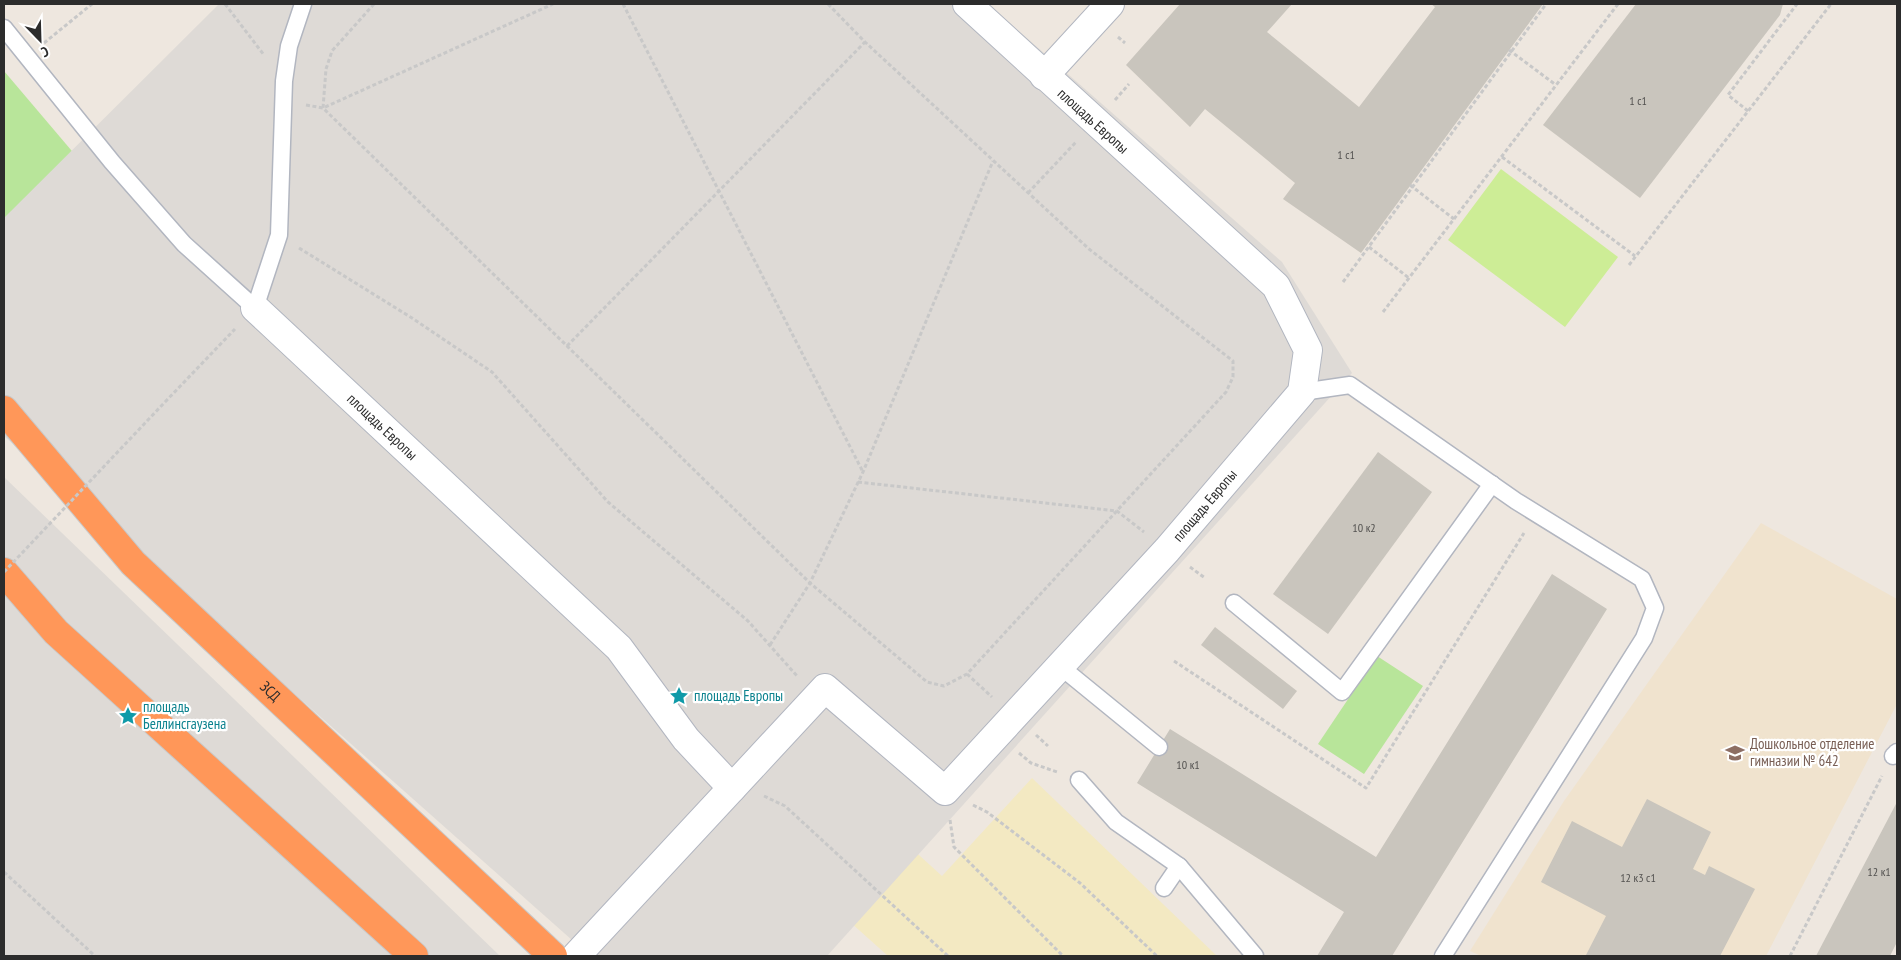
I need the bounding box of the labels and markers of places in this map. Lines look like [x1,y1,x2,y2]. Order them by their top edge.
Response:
place icon: площадь Европы [668,685,690,707]
place label: площадь Европы [694,686,783,705]
place label: площадь Беллинсгаузена [143,697,226,733]
place icon: площадь Беллинсгаузена [117,705,139,727]
place label: Дошкольное отделение гимназии № 642 [1750,734,1875,770]
school or university icon: Дошкольное отделение гимназии № 642 [1724,742,1746,764]

